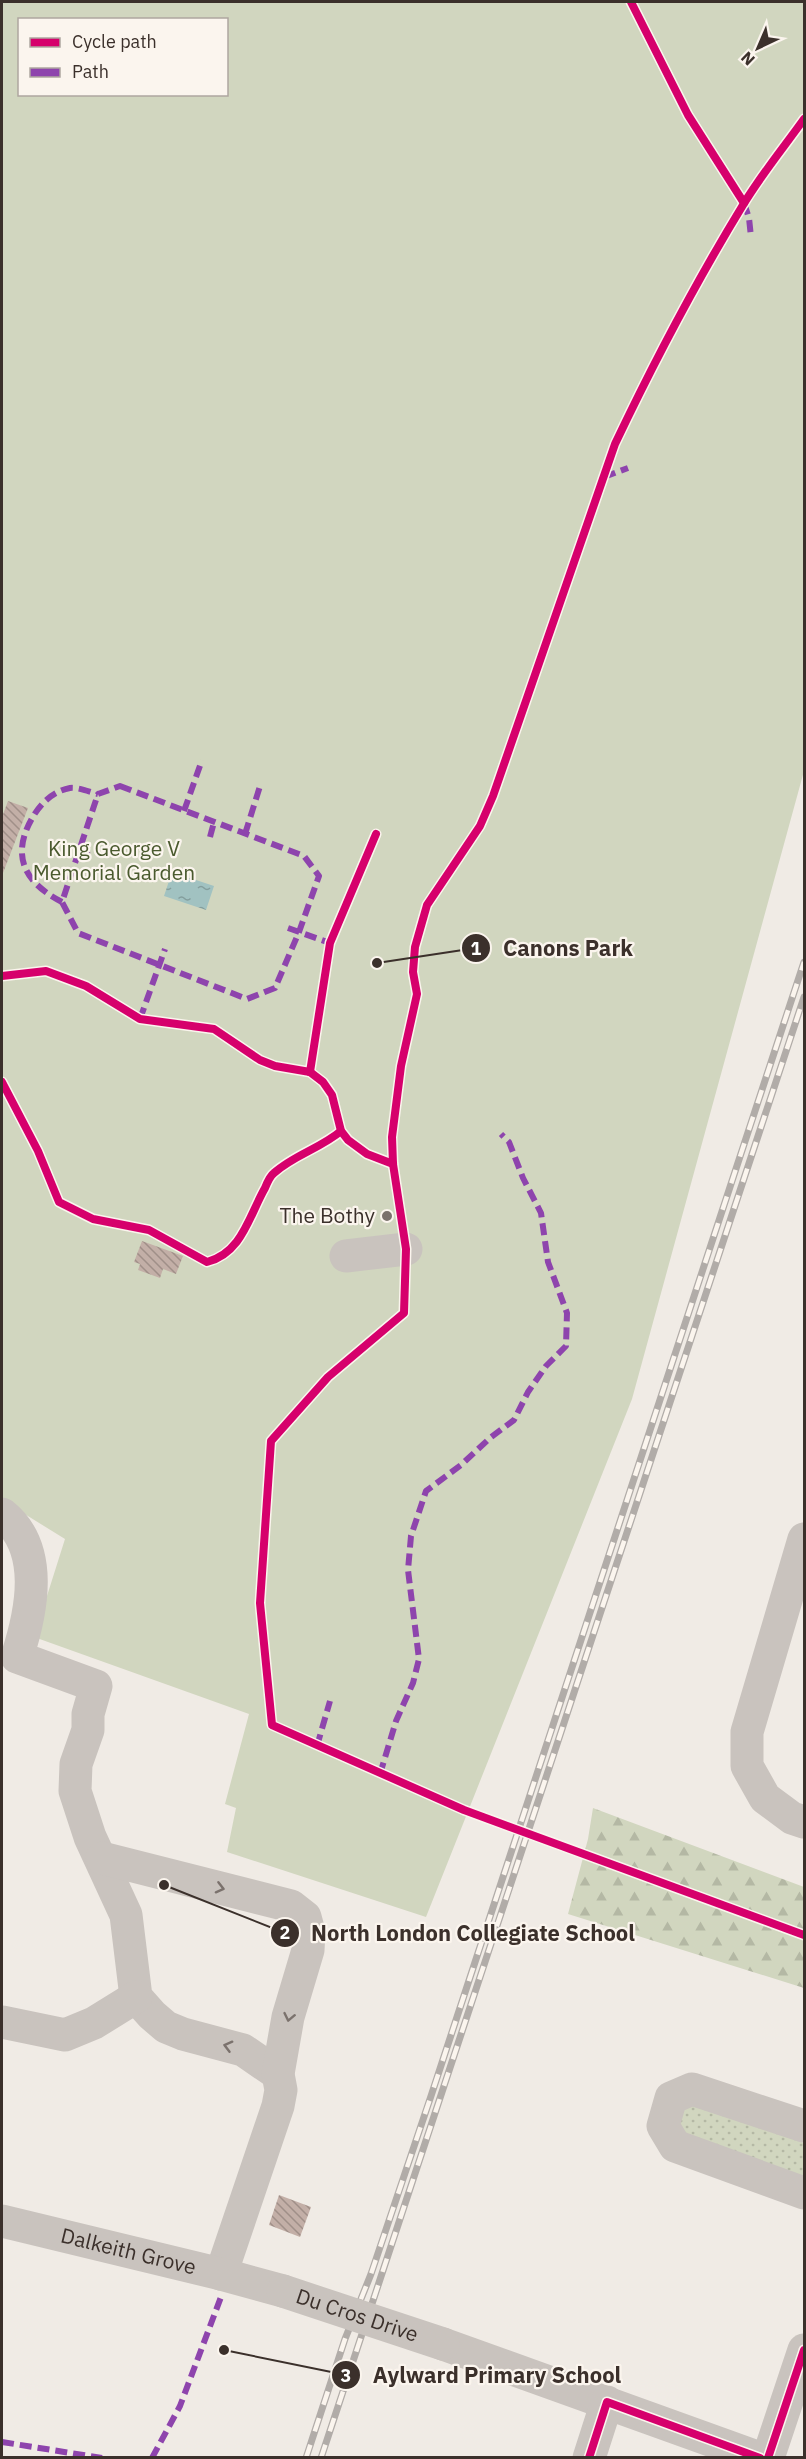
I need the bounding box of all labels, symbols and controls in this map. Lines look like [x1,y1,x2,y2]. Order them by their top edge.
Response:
legend [18,18,228,96]
north arrow [728,18,788,78]
text: Cycle path [72,30,157,53]
text: N [736,48,759,70]
text: Path [72,60,109,83]
park label: King George V Memorial Garden [33,834,195,886]
callout: Canons Park [461,928,645,968]
text: Canons Park [503,933,633,962]
text: 1 [471,937,482,960]
place label: The Bothy [279,1201,376,1229]
marker: The Bothy [380,1209,394,1223]
one-way arrow [214,1880,224,1893]
callout: North London Collegiate School [270,1913,647,1953]
text: North London Collegiate School [311,1918,635,1947]
text: 2 [280,1921,290,1944]
one-way arrow [283,2012,296,2022]
one-way arrow [223,2041,233,2053]
street label: Dalkeith Grove [58,2221,199,2280]
street label: Du Cros Drive [292,2281,422,2348]
callout: Aylward Primary School [331,2355,633,2395]
text: Aylward Primary School [373,2360,622,2389]
text: 3 [341,2364,351,2387]

